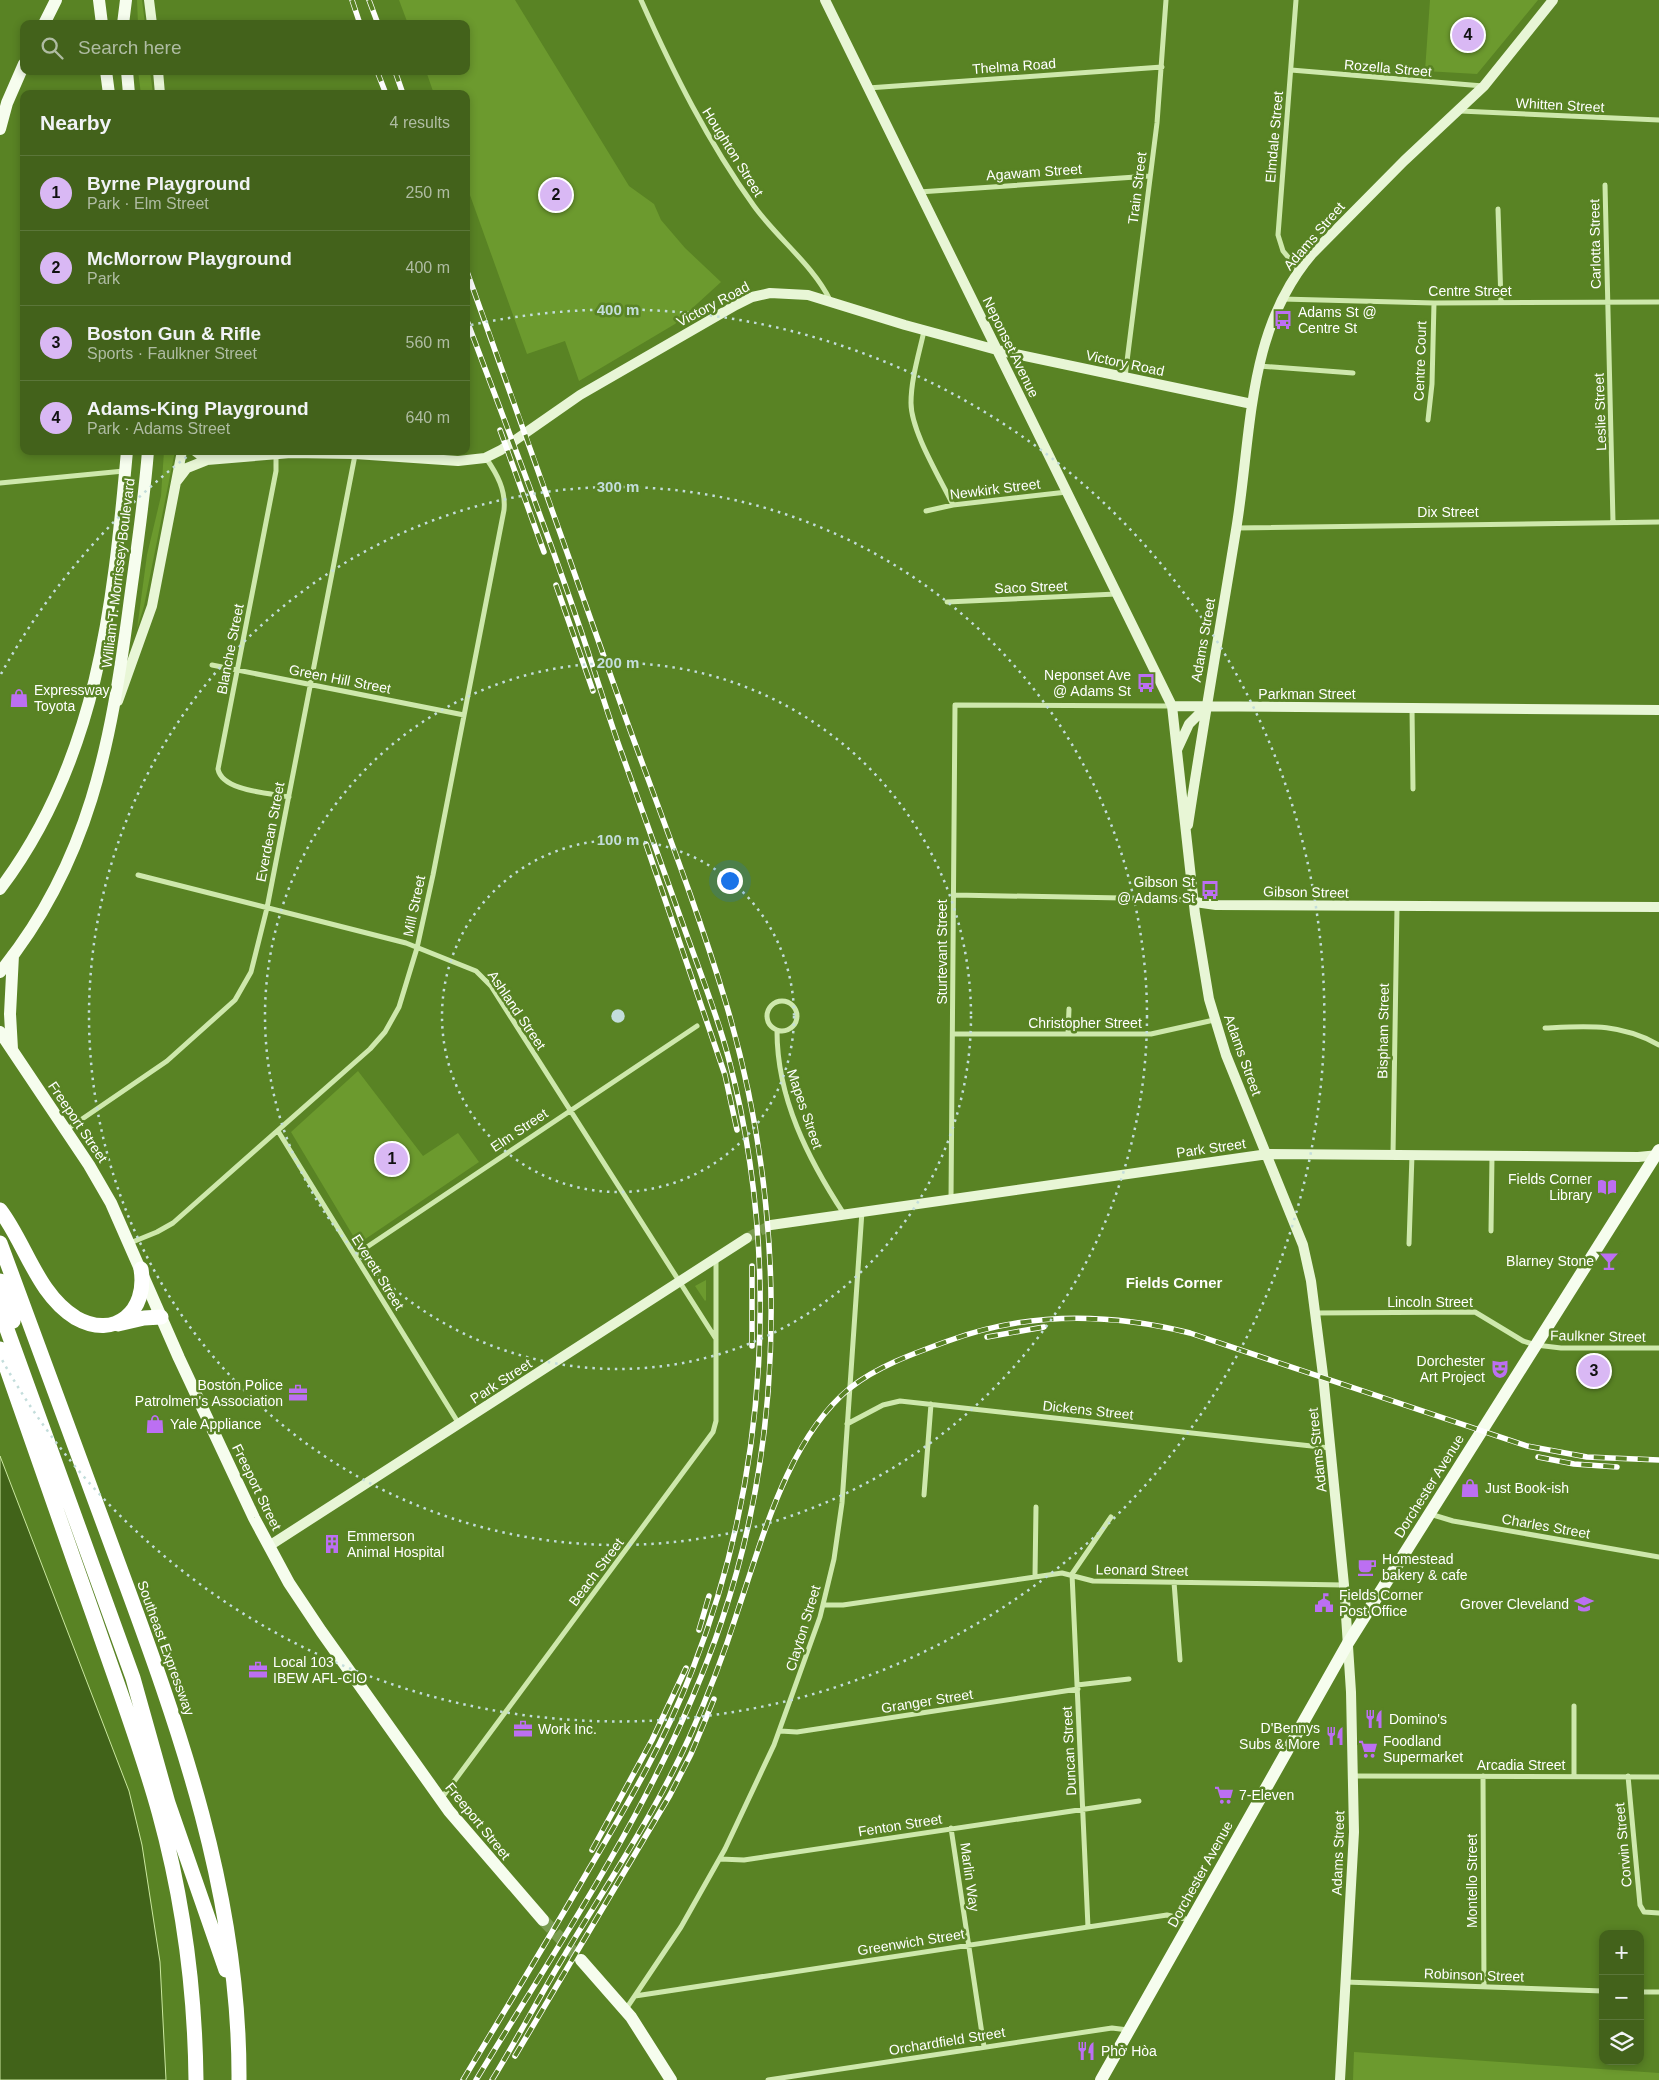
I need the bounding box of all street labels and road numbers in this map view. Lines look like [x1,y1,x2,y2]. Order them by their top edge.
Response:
street label: Thelma Road [972,55,1056,77]
street label: Rozella Street [1344,56,1433,80]
street label: Elmdale Street [1262,90,1286,183]
street label: Whitten Street [1515,95,1605,115]
street label: Houghton Street [699,105,767,200]
street label: Train Street [1125,151,1149,225]
street label: Agawam Street [986,161,1082,183]
street label: Adams Street [1280,199,1348,273]
street label: Carlotta Street [1586,199,1604,289]
street label: Victory Road [674,278,752,330]
street label: Centre Street [1428,283,1512,299]
street label: Neponset Avenue [980,294,1042,400]
street label: Centre Court [1411,321,1429,401]
street label: Victory Road [1084,347,1166,379]
street label: Leslie Street [1591,373,1609,451]
street label: Newkirk Street [949,476,1041,502]
street label: William T. Morrissey Boulevard [98,477,138,669]
street label: Dix Street [1417,504,1479,520]
street label: Saco Street [994,578,1068,596]
street label: Adams Street [1188,597,1218,683]
street label: Blanche Street [213,602,247,696]
street label: Green Hill Street [288,661,392,697]
street label: Parkman Street [1258,686,1356,702]
street label: Everdean Street [252,781,288,883]
street label: Mill Street [400,874,428,938]
street label: Gibson Street [1263,883,1349,901]
street label: Sturtevant Street [934,899,950,1005]
street label: Ashland Street [485,967,549,1053]
street label: Bispham Street [1374,983,1392,1079]
street label: Adams Street [1221,1012,1265,1098]
street label: Christopher Street [1028,1015,1142,1031]
street label: Mapes Street [784,1067,826,1151]
street label: Freeport Street [45,1078,111,1166]
street label: Elm Street [487,1105,551,1155]
street label: Park Street [1175,1135,1247,1161]
street label: Everett Street [349,1231,408,1313]
street label: Lincoln Street [1387,1294,1473,1310]
street label: Faulkner Street [1550,1327,1646,1345]
street label: Park Street [467,1355,535,1407]
street label: Dickens Street [1042,1397,1134,1423]
street label: Adams Street [1305,1407,1329,1493]
street label: Dorchester Avenue [1391,1431,1467,1541]
street label: Freeport Street [229,1441,285,1533]
street label: Charles Street [1501,1510,1592,1542]
street label: Beach Street [565,1535,627,1609]
street label: Leonard Street [1096,1561,1189,1579]
street label: Southeast Expressway [134,1578,198,1718]
street label: Clayton Street [782,1583,824,1673]
street label: Granger Street [880,1686,974,1716]
street label: Duncan Street [1059,1706,1079,1796]
street label: Arcadia Street [1477,1757,1565,1773]
street label: Freeport Street [442,1779,514,1863]
street label: Corwin Street [1611,1802,1635,1888]
street label: Fenton Street [857,1810,943,1840]
street label: Adams Street [1329,1810,1347,1896]
street label: Dorchester Avenue [1164,1818,1236,1930]
street label: Montello Street [1464,1834,1480,1928]
street label: Marlin Way [957,1841,983,1913]
street label: Greenwich Street [856,1926,966,1958]
street label: Robinson Street [1424,1965,1525,1985]
street label: Orchardfield Street [888,2024,1006,2058]

